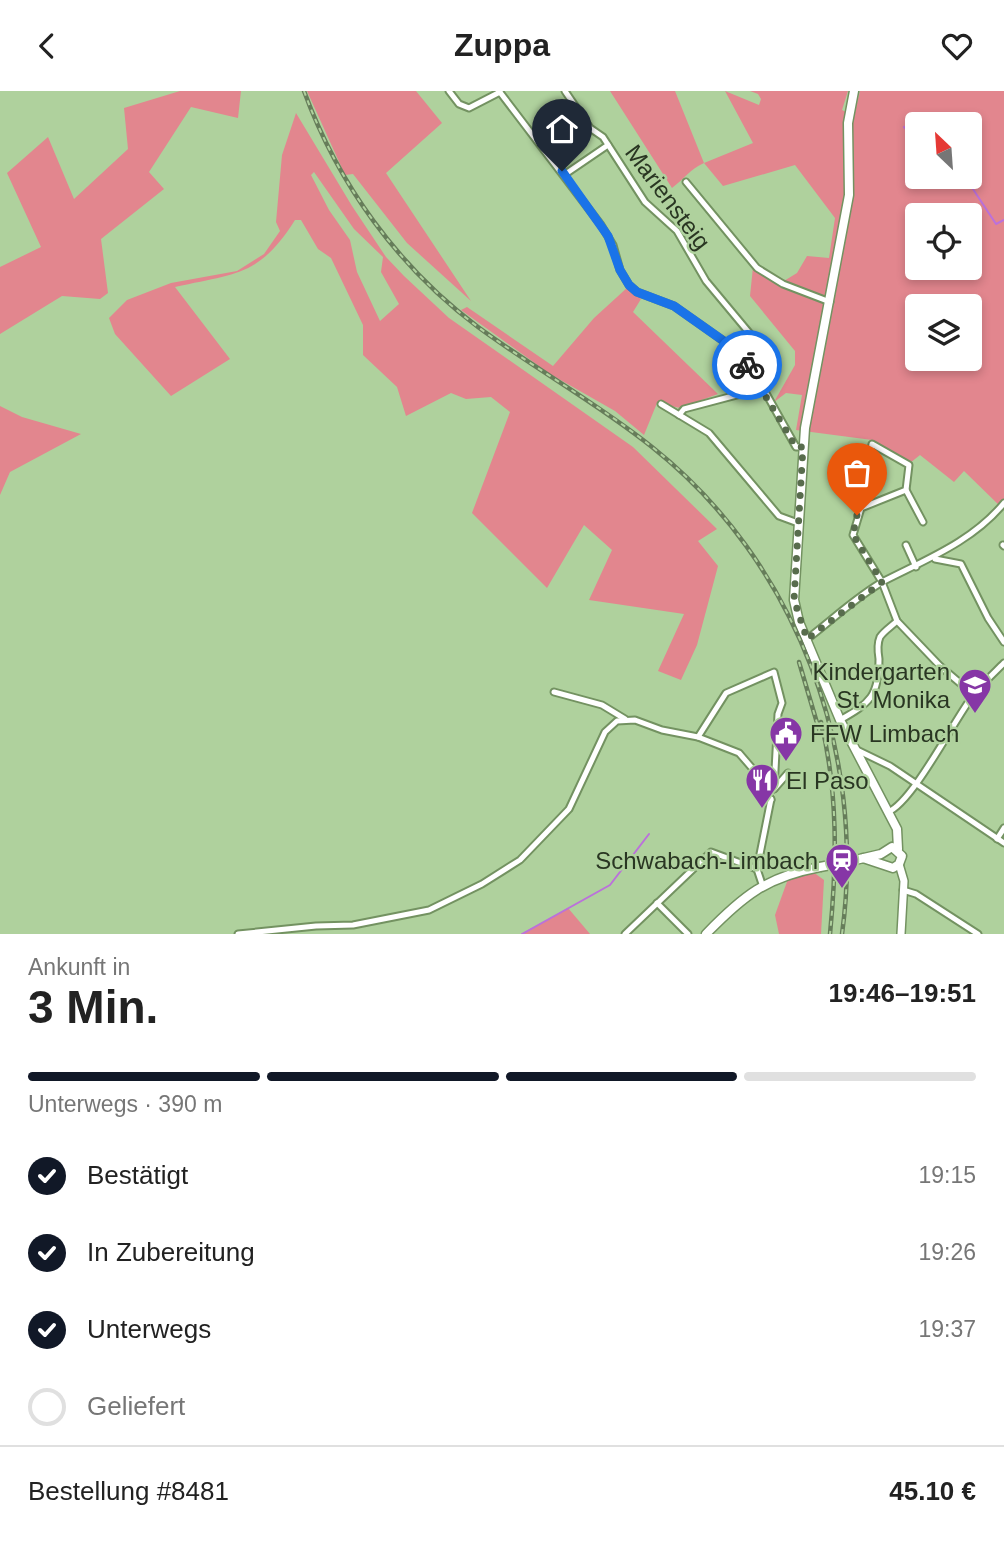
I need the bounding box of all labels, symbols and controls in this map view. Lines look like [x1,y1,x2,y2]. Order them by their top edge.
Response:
icon: back [28,27,66,65]
text: Zuppa [454,27,550,63]
icon: heart [938,27,976,65]
pin [532,99,592,171]
icon: home [543,110,581,148]
north arrow [905,112,982,189]
map controls [905,112,982,371]
street label: Mariensteig [620,139,716,255]
button: locate [905,203,982,280]
button: layers [905,294,982,371]
courier [712,330,782,400]
icon: bike [728,346,766,384]
pin [827,443,887,515]
icon: bag [838,454,876,492]
place label: Kindergarten St. Monika [813,658,951,713]
school or university icon: Kindergarten St. Monika [956,666,994,715]
public building icon: FFW Limbach [767,714,805,763]
place label: FFW Limbach [810,720,959,747]
restaurant icon: El Paso [743,761,781,810]
place label: El Paso [786,767,869,794]
station icon: Schwabach-Limbach [823,841,861,890]
place label: Schwabach-Limbach [595,847,818,874]
text: Ankunft in [28,954,130,980]
text: 19:46–19:51 [829,978,976,1008]
text: 3 Min. [28,981,158,1033]
text: Unterwegs · 390 m [28,1091,222,1117]
icon: check [28,1157,66,1195]
text: Bestätigt [87,1160,188,1190]
text: 19:15 [918,1162,976,1188]
icon: check [28,1234,66,1272]
text: In Zubereitung [87,1237,255,1267]
text: 19:26 [918,1239,976,1265]
icon: check [28,1311,66,1349]
text: Unterwegs [87,1314,211,1344]
text: 19:37 [918,1316,976,1342]
text: Geliefert [87,1391,185,1421]
text: Bestellung #8481 [28,1476,229,1506]
text: 45.10 € [889,1476,976,1506]

